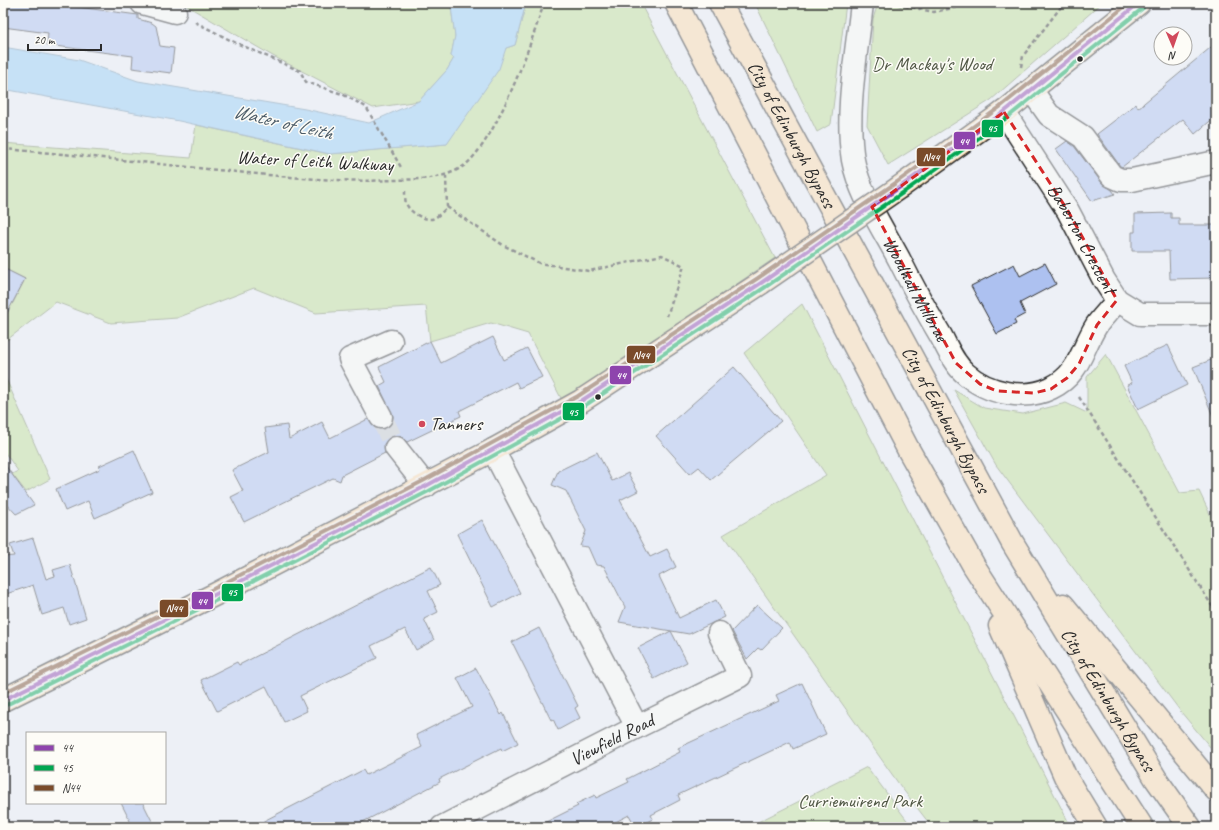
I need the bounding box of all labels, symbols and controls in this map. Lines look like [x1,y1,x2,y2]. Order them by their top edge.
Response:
scale bar [28,26,101,52]
north arrow [1153,26,1193,66]
text: 20 m [34,32,56,48]
text: N [1168,49,1177,63]
park label: Dr Mackay's Wood [872,52,996,76]
unlabelled marker [1075,54,1085,64]
street label: City of Edinburgh Bypass [742,57,842,215]
water label: Water of Leith [231,99,337,146]
line badge: 45 [981,119,1004,138]
text: 45 [987,121,998,135]
line badge: 44 [953,131,976,150]
text: 44 [959,134,971,148]
street label: Water of Leith Walkway [236,145,395,177]
line badge: N44 [916,147,946,167]
text: N44 [923,150,941,164]
street label: Baberton Crescent [1042,179,1123,301]
street label: Woodhall Millbrae [878,233,954,347]
street label: City of Edinburgh Bypass [896,342,996,500]
line badge: N44 [626,345,656,364]
text: N44 [633,348,651,362]
line badge: 44 [609,365,632,385]
text: 44 [616,368,628,382]
unlabelled marker [593,392,603,402]
line badge: 45 [562,402,585,421]
text: 45 [568,405,579,419]
place label: Tanners [430,412,484,436]
marker: Tanners [417,419,427,429]
line badge: 45 [221,583,244,602]
text: 45 [227,585,238,599]
line badge: 44 [191,591,214,610]
text: 44 [197,594,209,608]
line badge: N44 [159,599,189,618]
text: N44 [166,601,184,615]
street label: City of Edinburgh Bypass [1055,624,1162,778]
street label: Viewfield Road [566,707,661,771]
legend [26,732,166,804]
text: 44 [62,740,74,756]
text: 45 [62,760,73,776]
text: N44 [62,780,82,796]
park label: Curriemuirend Park [798,789,923,813]

